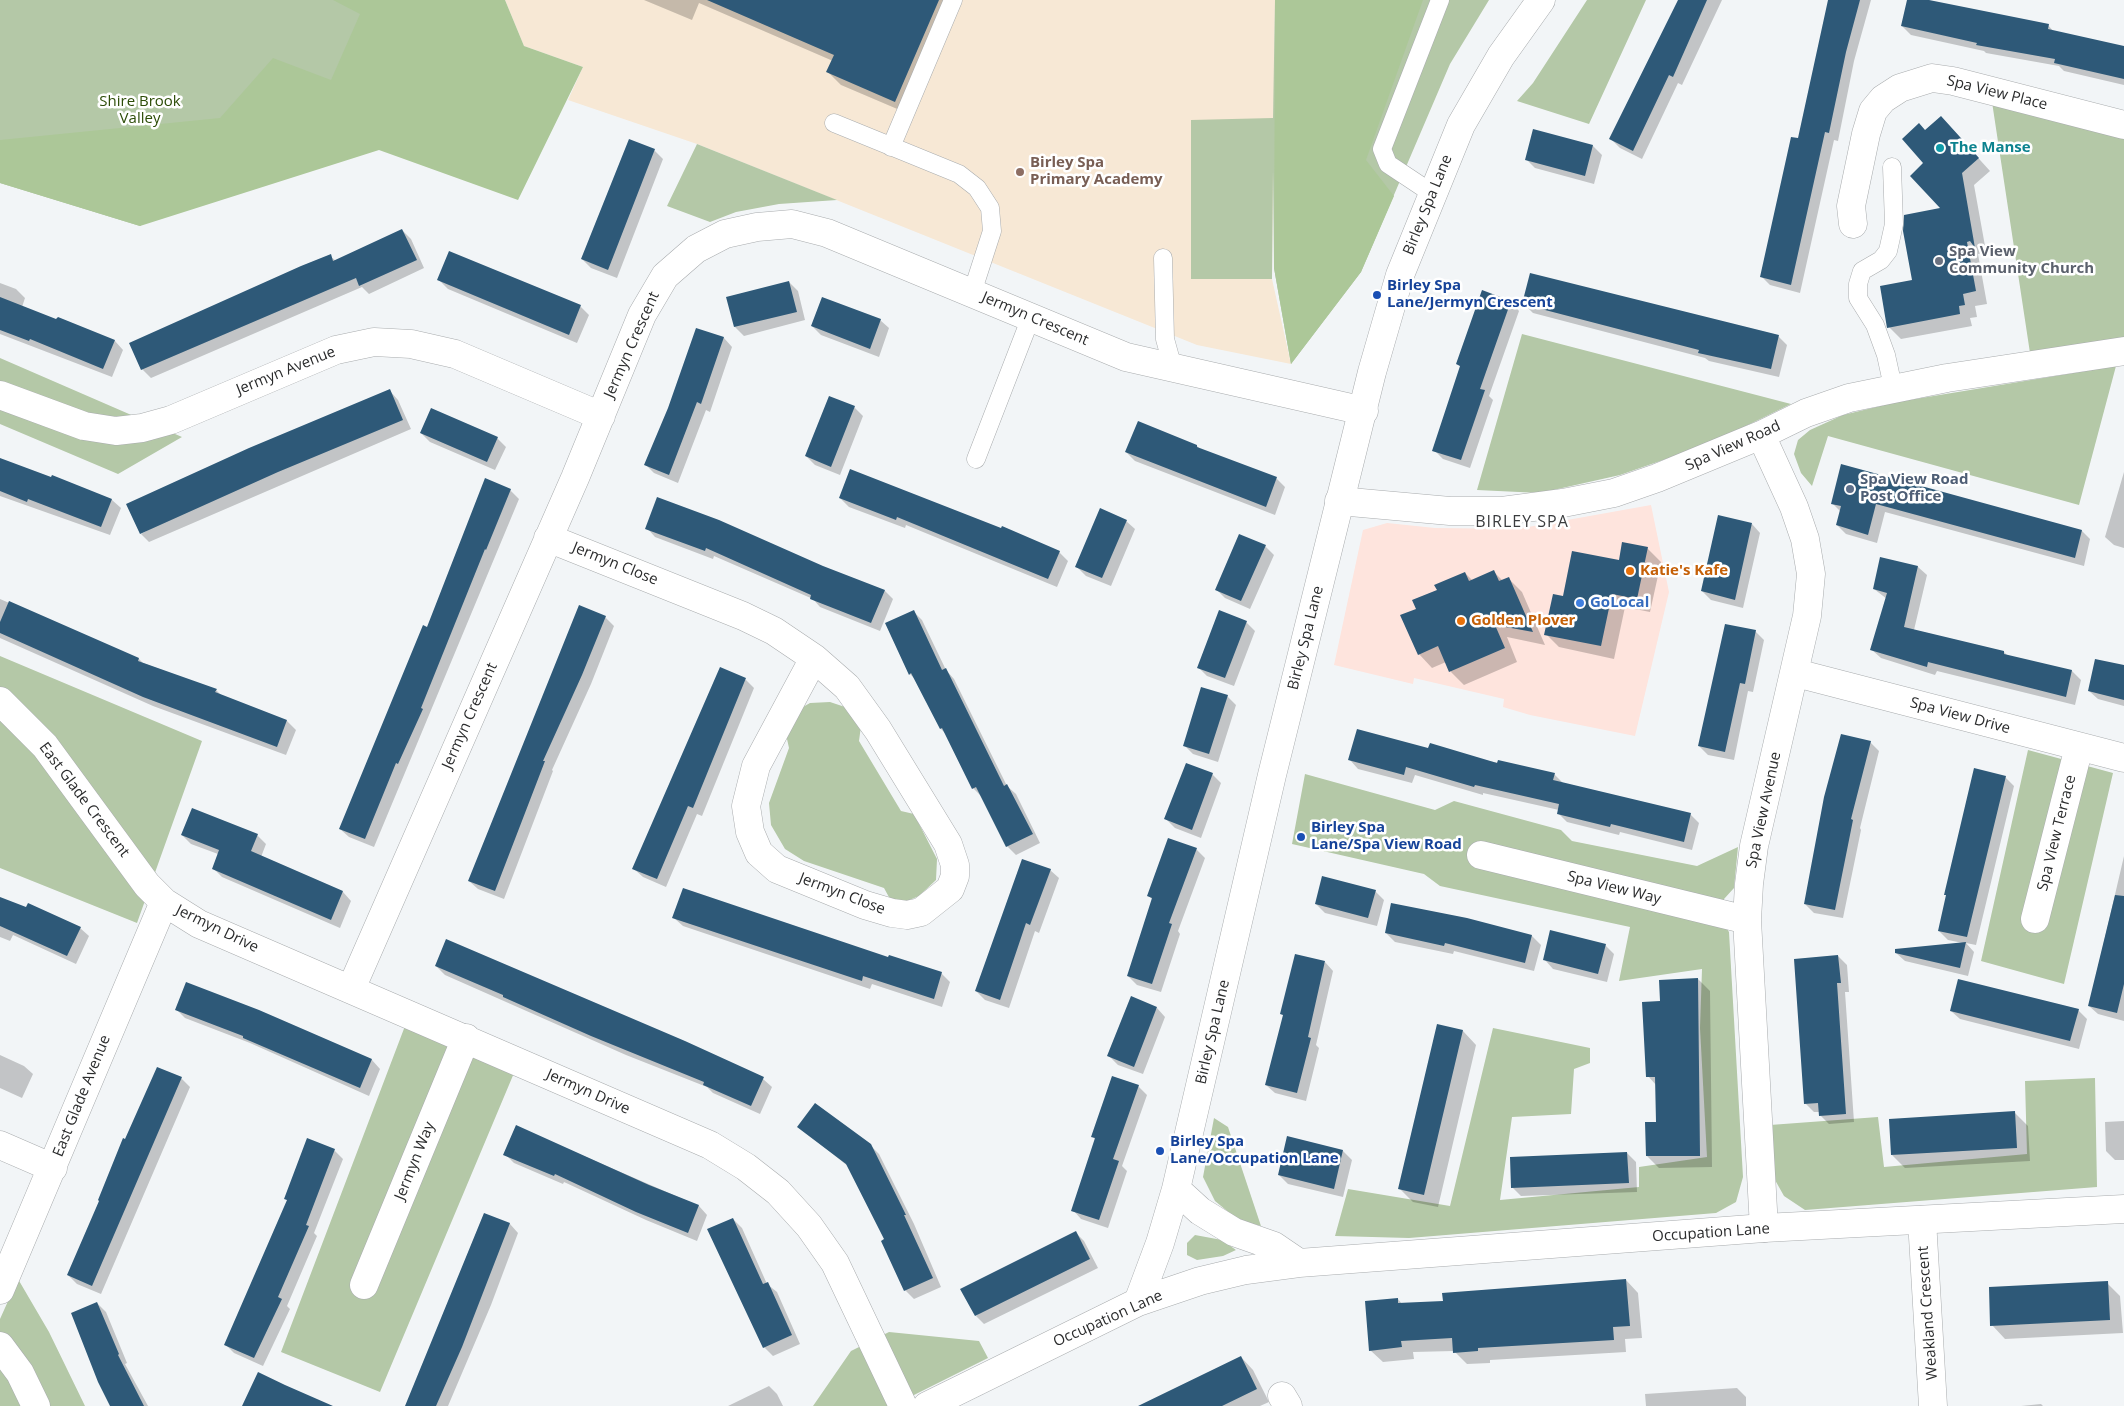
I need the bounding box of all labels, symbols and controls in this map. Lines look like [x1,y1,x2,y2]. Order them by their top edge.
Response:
street label: Spa View Place [1945,72,2049,114]
park label: Shire Brook Valley [99,93,181,128]
place label: The Manse [1950,139,2031,157]
marker: The Manse [1934,142,1946,154]
street label: Birley Spa Lane [1400,152,1456,258]
place label: Birley Spa Primary Academy [1030,154,1163,189]
marker: Birley Spa Primary Academy [1014,166,1026,178]
place label: Spa View Community Church [1949,243,2094,278]
marker: Spa View Community Church [1933,255,1945,267]
place label: Birley Spa Lane/Jermyn Crescent [1387,277,1553,312]
street label: Jermyn Crescent [979,288,1091,350]
street label: Jermyn Crescent [601,289,663,401]
marker: Birley Spa Lane/Jermyn Crescent [1371,289,1383,301]
street label: Jermyn Avenue [234,343,338,399]
street label: Spa View Road [1683,417,1783,475]
place label: Spa View Road Post Office [1860,471,1968,506]
marker: Spa View Road Post Office [1844,483,1856,495]
district label: BIRLEY SPA [1474,512,1570,532]
street label: Jermyn Close [569,539,661,589]
place label: Katie's Kafe [1640,562,1728,580]
marker: Katie's Kafe [1624,565,1636,577]
street label: Birley Spa Lane [1284,584,1328,692]
place label: GoLocal [1590,594,1649,612]
marker: GoLocal [1574,597,1586,609]
place label: Golden Plover [1471,612,1575,630]
marker: Golden Plover [1455,615,1467,627]
street label: Jermyn Crescent [439,660,501,772]
street label: Spa View Drive [1908,694,2012,738]
street label: East Glade Crescent [35,739,133,861]
street label: Spa View Avenue [1743,750,1785,870]
street label: Spa View Terrace [2034,773,2080,893]
place label: Birley Spa Lane/Spa View Road [1311,819,1462,854]
marker: Birley Spa Lane/Spa View Road [1295,831,1307,843]
street label: Spa View Way [1565,868,1663,908]
street label: Jermyn Close [796,869,888,919]
street label: Jermyn Drive [173,901,261,957]
street label: Birley Spa Lane [1192,978,1234,1086]
street label: East Glade Avenue [49,1032,115,1160]
street label: Jermyn Drive [543,1066,633,1118]
street label: Jermyn Way [391,1119,439,1203]
place label: Birley Spa Lane/Occupation Lane [1170,1133,1339,1168]
marker: Birley Spa Lane/Occupation Lane [1154,1145,1166,1157]
street label: Occupation Lane [1652,1220,1770,1246]
street label: Weakland Crescent [1914,1245,1942,1381]
street label: Occupation Lane [1051,1287,1165,1351]

